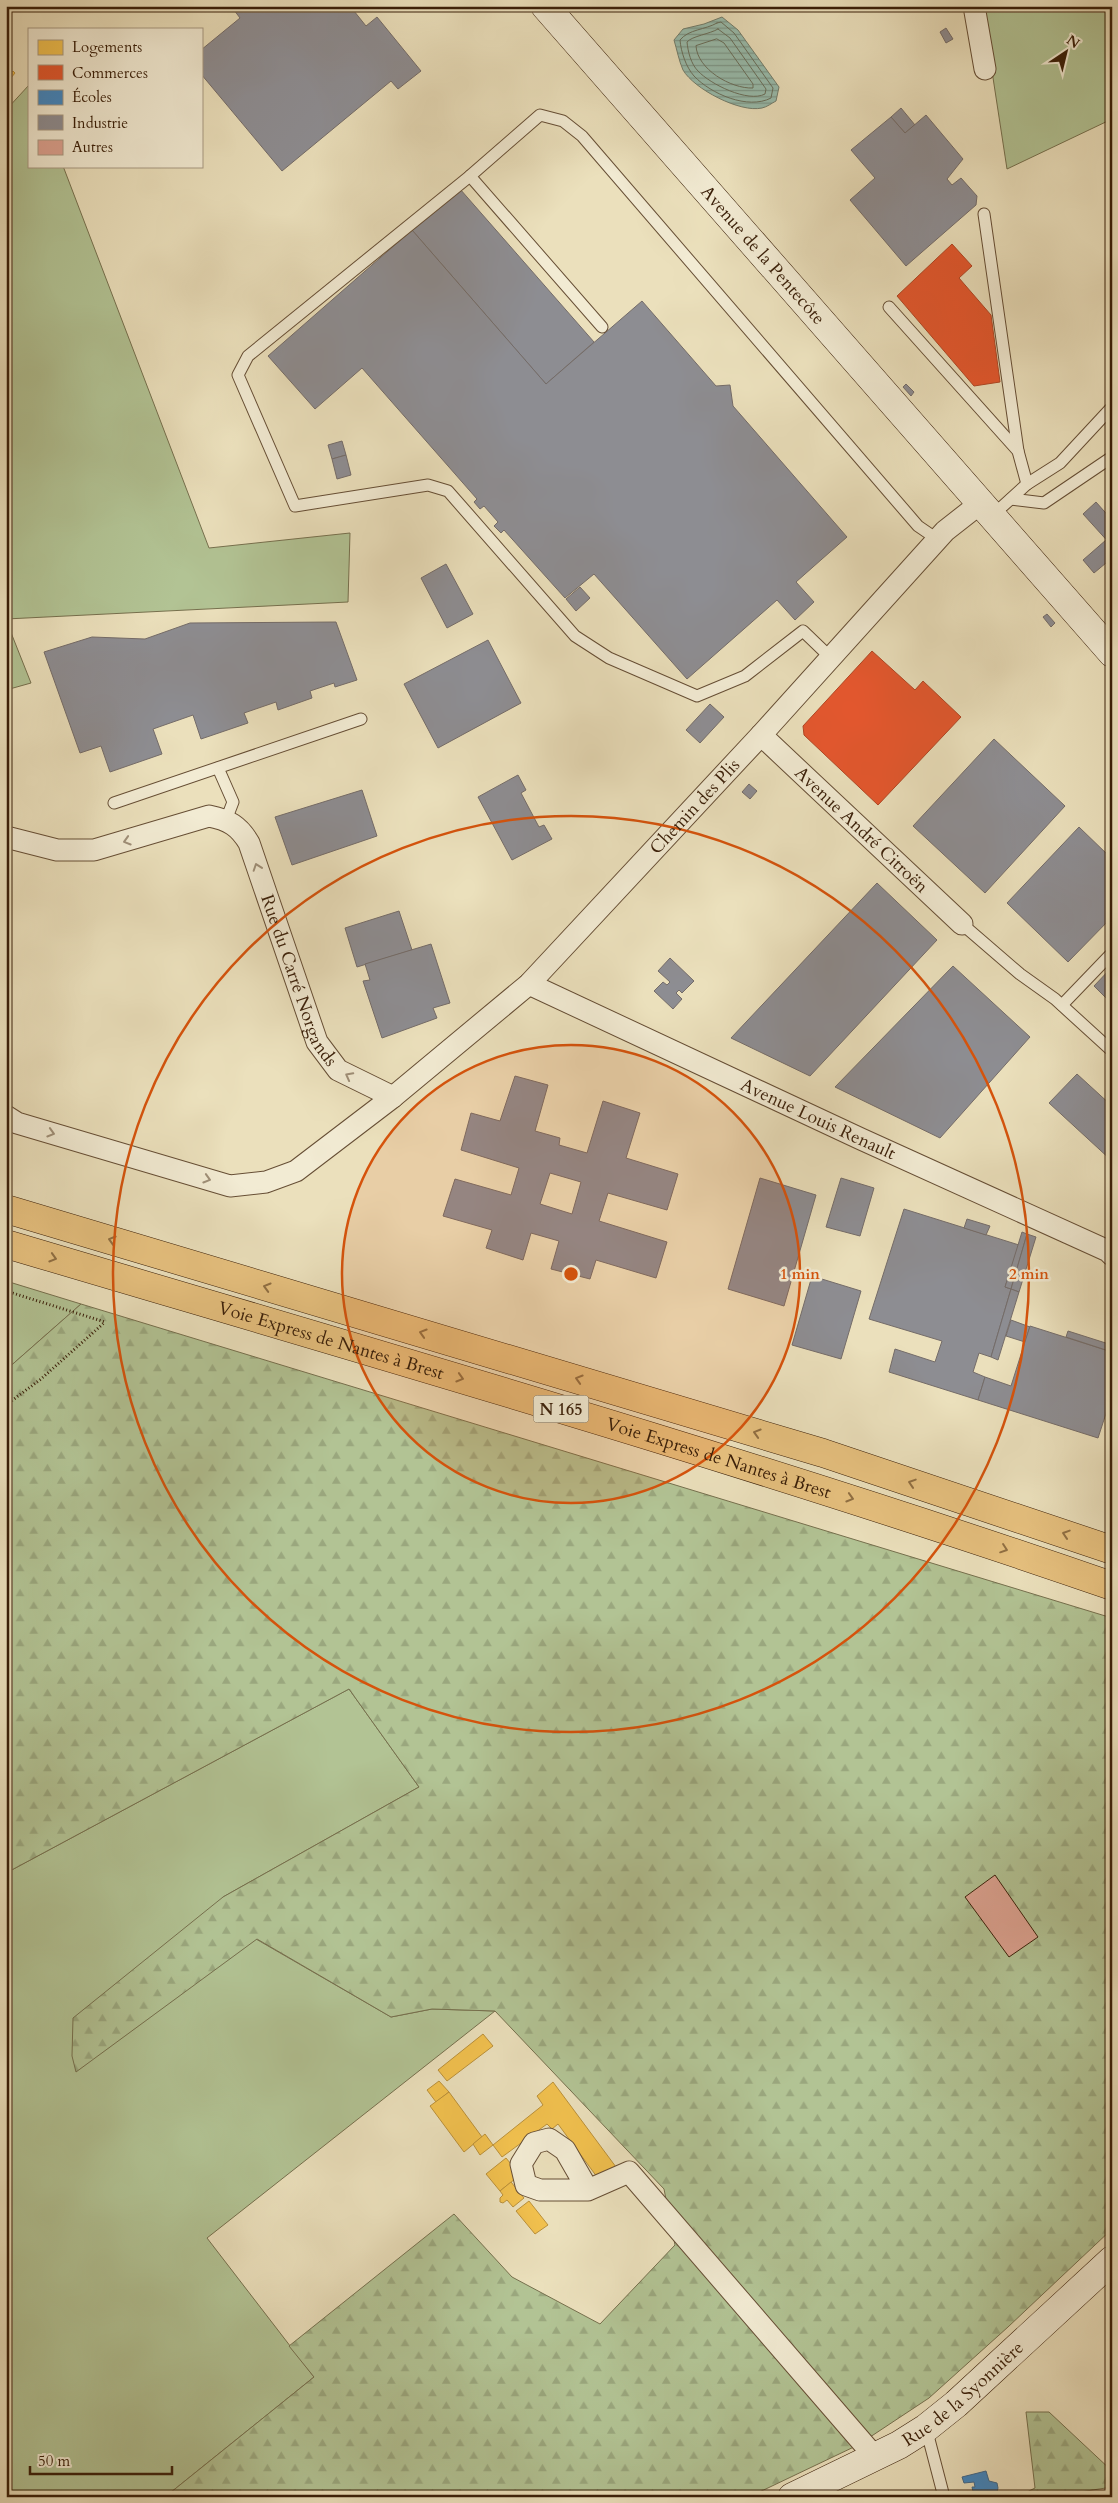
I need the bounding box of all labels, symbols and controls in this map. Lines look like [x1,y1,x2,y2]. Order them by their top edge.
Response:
legend [28,28,202,168]
north arrow [1040,28,1090,78]
text: N [1063,30,1084,53]
text: Logements [72,37,142,57]
text: Commerces [72,63,148,83]
text: Écoles [72,87,112,107]
text: Industrie [72,113,128,133]
text: Autres [72,137,113,157]
street label: Avenue de la Pentecôte [695,180,831,330]
street label: Chemin des Plis [644,753,746,860]
street label: Avenue André Citroën [789,761,934,899]
one-way arrow [123,835,131,845]
one-way arrow [253,863,263,872]
street label: Rue du Carré Norgands [254,891,343,1072]
one-way arrow [345,1072,354,1082]
street label: Avenue Louis Renault [736,1072,900,1166]
one-way arrow [47,1127,55,1137]
one-way arrow [203,1173,211,1183]
one-way arrow [108,1236,116,1246]
one-way arrow [48,1252,57,1262]
text: 1 min [780,1264,820,1284]
text: 2 min [1009,1264,1049,1284]
centre of rings [562,1265,580,1283]
one-way arrow [264,1282,272,1292]
street label: Voie Express de Nantes à Brest [215,1295,447,1386]
one-way arrow [420,1328,428,1338]
one-way arrow [456,1373,464,1383]
one-way arrow [575,1375,584,1385]
road number: N 165 [534,1396,588,1422]
street label: Voie Express de Nantes à Brest [603,1411,834,1505]
one-way arrow [753,1429,762,1439]
one-way arrow [908,1479,916,1489]
one-way arrow [845,1492,854,1502]
one-way arrow [1062,1530,1070,1540]
one-way arrow [1000,1543,1008,1553]
street label: Rue de la Syonnière [898,2336,1029,2453]
scale bar [30,2443,172,2475]
text: 50 m [38,2451,70,2471]

